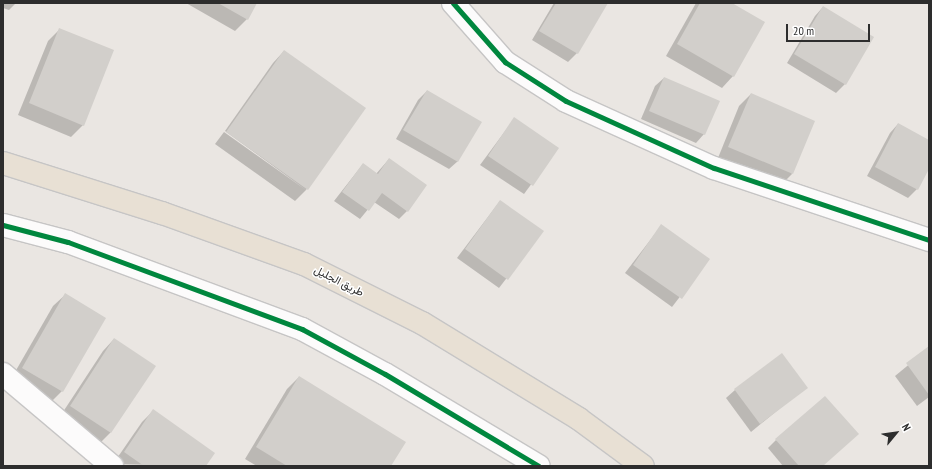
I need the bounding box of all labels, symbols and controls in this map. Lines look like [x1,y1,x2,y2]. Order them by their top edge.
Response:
scale bar [788,16,872,42]
text: 20 m [793,23,814,38]
street label: طريق الجليل [312,263,366,299]
north arrow [876,413,916,453]
text: N [899,421,914,433]

